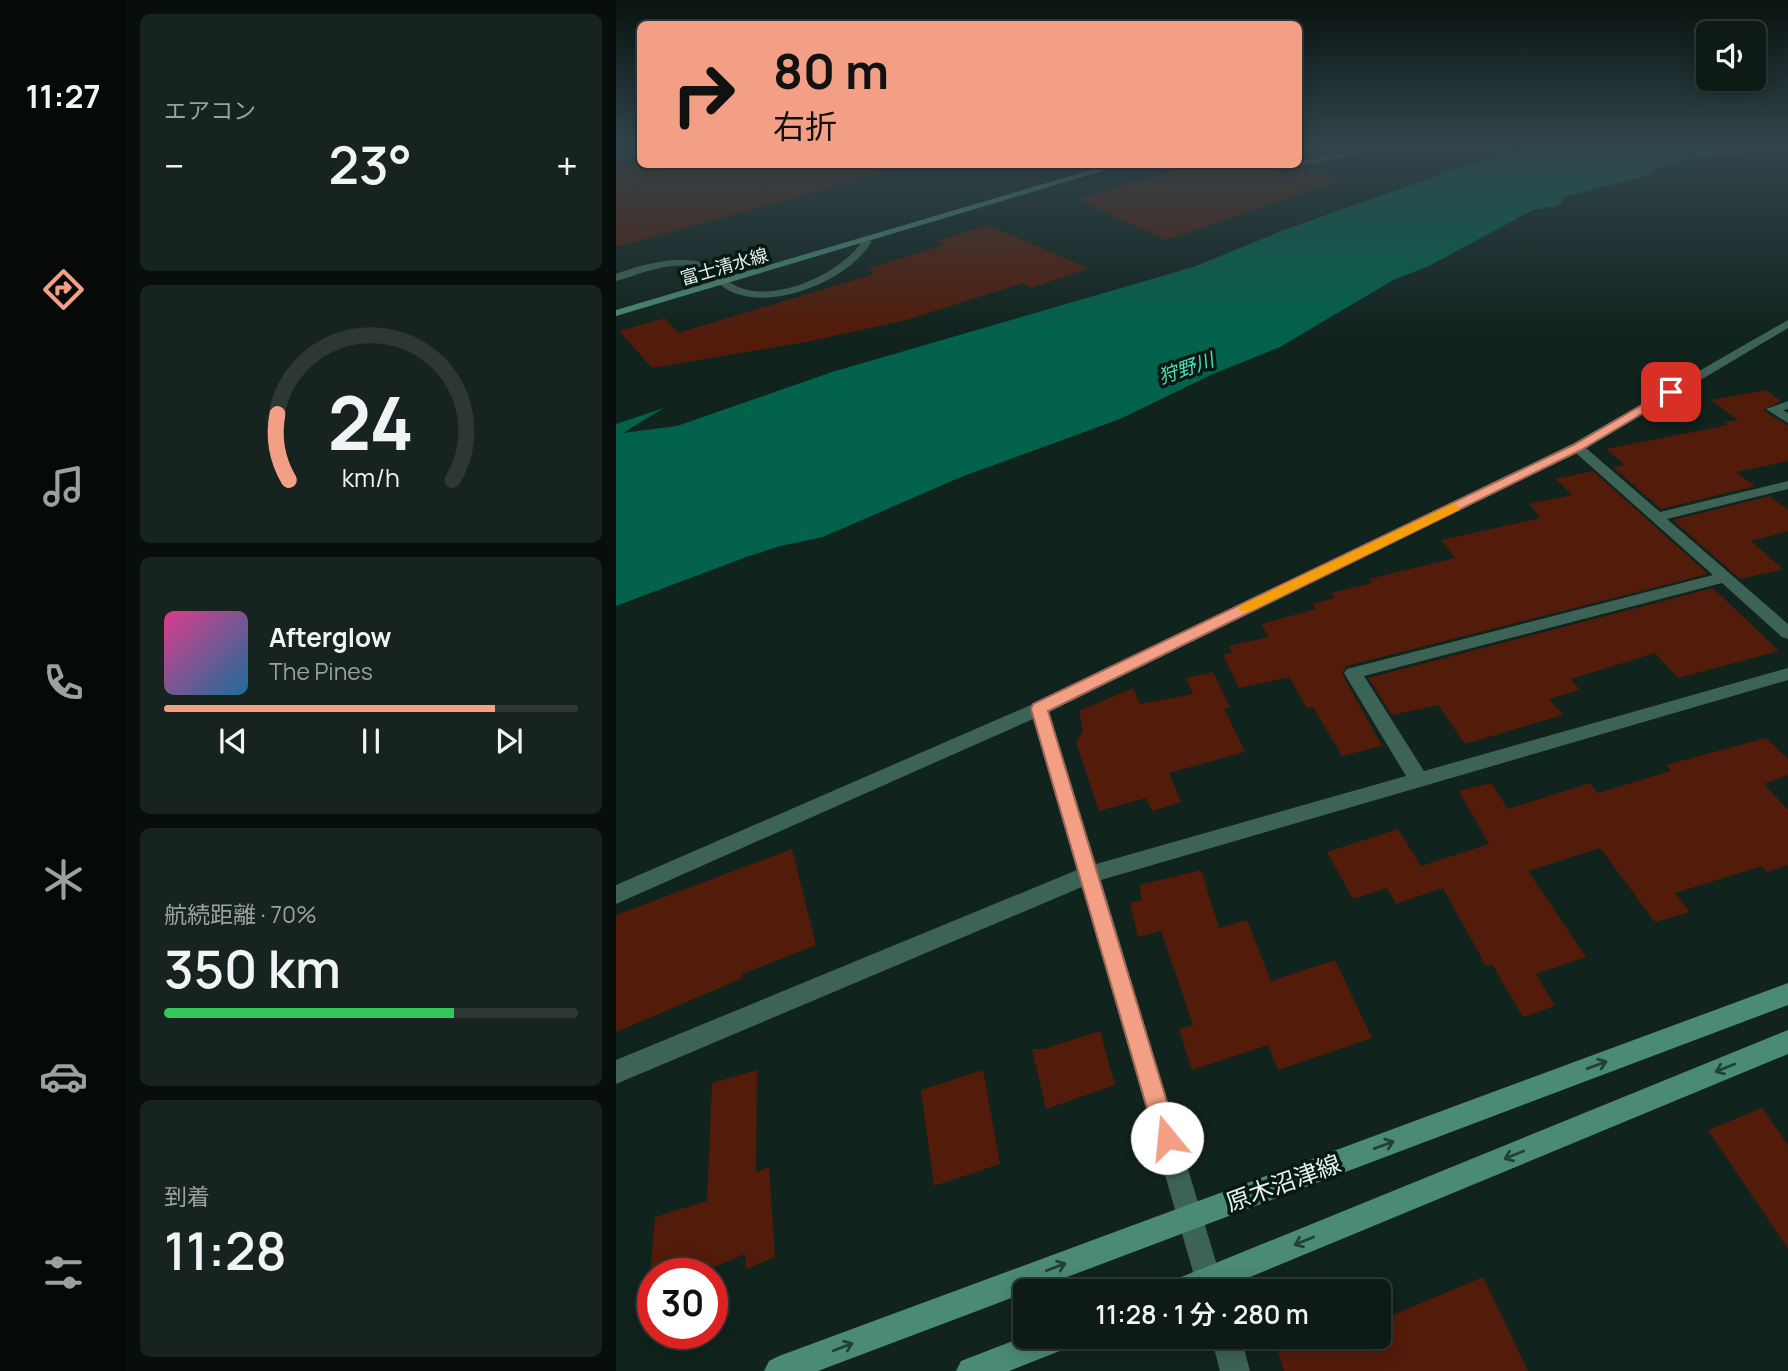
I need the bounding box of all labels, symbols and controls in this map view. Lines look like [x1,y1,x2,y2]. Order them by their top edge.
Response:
map controls [1696,21,1766,91]
button: sound [1696,21,1766,91]
text: 80 m [773,37,889,104]
icon: right [658,49,749,140]
text: 11:27 [25,74,101,118]
text: エアコン [164,94,256,126]
text: 右折 [773,104,837,148]
text: 23° [328,129,412,200]
text: − [164,139,185,191]
text: + [556,139,578,191]
street label: 富士清水線 [677,242,771,290]
icon: directions [39,265,88,314]
water label: 狩野川 [1155,346,1219,390]
pin [1641,362,1701,422]
text: 24 [328,373,414,473]
icon: arrive [1652,373,1690,411]
text: km/h [342,460,400,495]
icon: music [39,462,88,511]
text: Afterglow [269,619,391,655]
text: The Pines [269,655,373,687]
icon: phone [39,658,88,707]
icon: previous [214,722,252,760]
icon: pause [352,722,390,760]
icon: next [490,722,528,760]
icon: climate [39,855,88,904]
text: 航続距離 · 70% [164,898,317,930]
text: 350 km [164,933,341,1004]
icon: car [39,1052,88,1101]
one-way arrow [1585,1058,1607,1070]
one-way arrow [1715,1063,1736,1076]
position arrow [1130,1101,1204,1175]
one-way arrow [1372,1137,1394,1150]
street label: 原木沼津線 [1221,1146,1345,1218]
one-way arrow [1504,1149,1526,1162]
text: 到着 [164,1180,210,1212]
text: 11:28 [164,1215,287,1286]
one-way arrow [1294,1235,1315,1248]
icon: filters [39,1248,88,1297]
speed limit sign: 30 [637,1258,728,1349]
one-way arrow [1044,1260,1066,1273]
text: 11:28 · 1 分 · 280 m [1095,1296,1309,1332]
one-way arrow [831,1340,853,1352]

